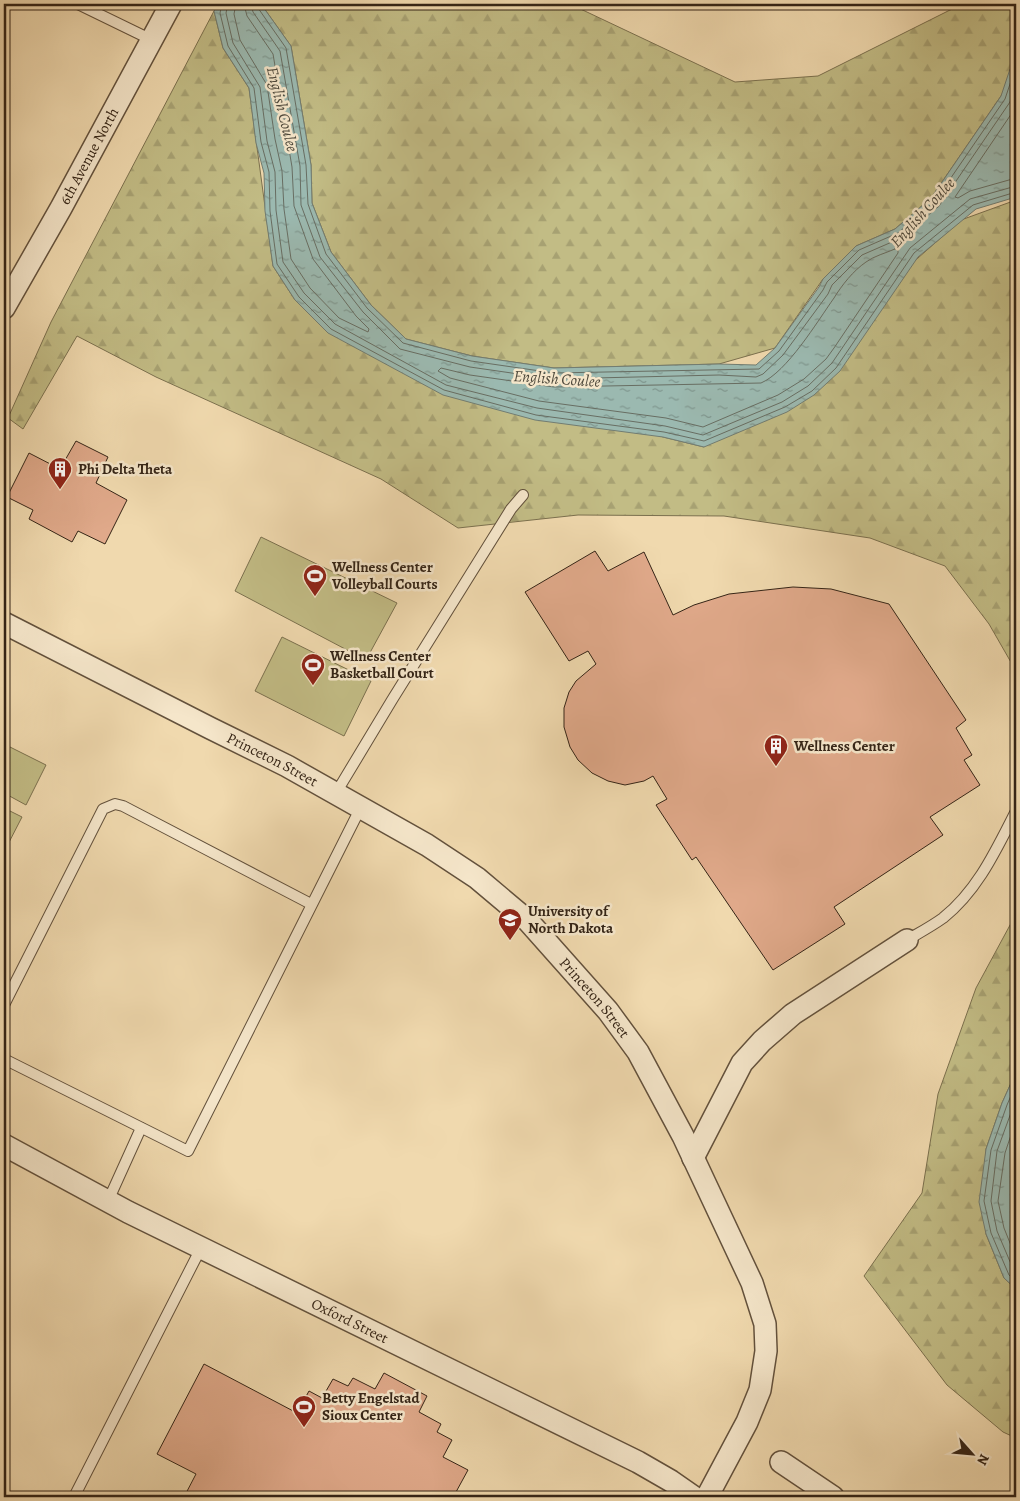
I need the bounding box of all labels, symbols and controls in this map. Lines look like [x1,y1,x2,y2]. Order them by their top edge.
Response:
water label: English Coulee [261,64,303,154]
street label: 6th Avenue North [55,104,123,208]
water label: English Coulee [885,173,960,252]
water label: English Coulee [513,365,601,393]
building icon: Phi Delta Theta [47,456,73,490]
place label: Phi Delta Theta [78,459,173,479]
place label: Wellness Center Volleyball Courts [331,557,438,594]
sports icon: Wellness Center Volleyball Courts [302,563,328,597]
place label: Wellness Center Basketball Court [329,646,434,683]
sports icon: Wellness Center Basketball Court [300,652,326,686]
street label: Princeton Street [223,728,321,791]
building icon: Wellness Center [763,733,789,767]
place label: Wellness Center [793,736,895,756]
place label: University of North Dakota [528,901,614,938]
school or university icon: University of North Dakota [497,907,523,941]
street label: Princeton Street [555,953,634,1042]
street label: Oxford Street [308,1293,392,1348]
place label: Betty Engelstad Sioux Center [322,1388,421,1425]
sports icon: Betty Engelstad Sioux Center [291,1394,317,1428]
north arrow [948,1428,998,1478]
text: N [972,1451,994,1469]

